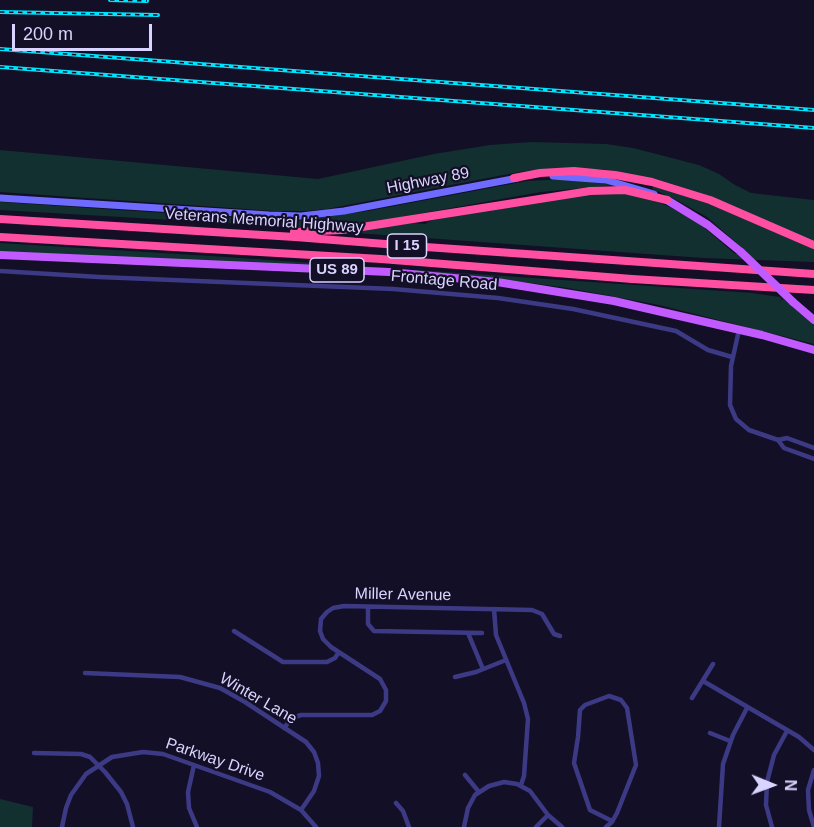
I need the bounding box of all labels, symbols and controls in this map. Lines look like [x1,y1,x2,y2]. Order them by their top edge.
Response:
scale bar [15,12,154,50]
text: 200 m [23,24,73,44]
street label: Highway 89 [385,164,471,198]
street label: Veterans Memorial Highway [164,204,364,238]
road number: I 15 [388,234,426,258]
road number: US 89 [310,258,364,282]
street label: Frontage Road [390,267,498,295]
street label: Miller Avenue [355,585,451,605]
street label: Winter Lane [216,669,300,729]
street label: Parkway Drive [163,734,267,786]
north arrow [742,755,802,815]
text: N [782,779,799,791]

